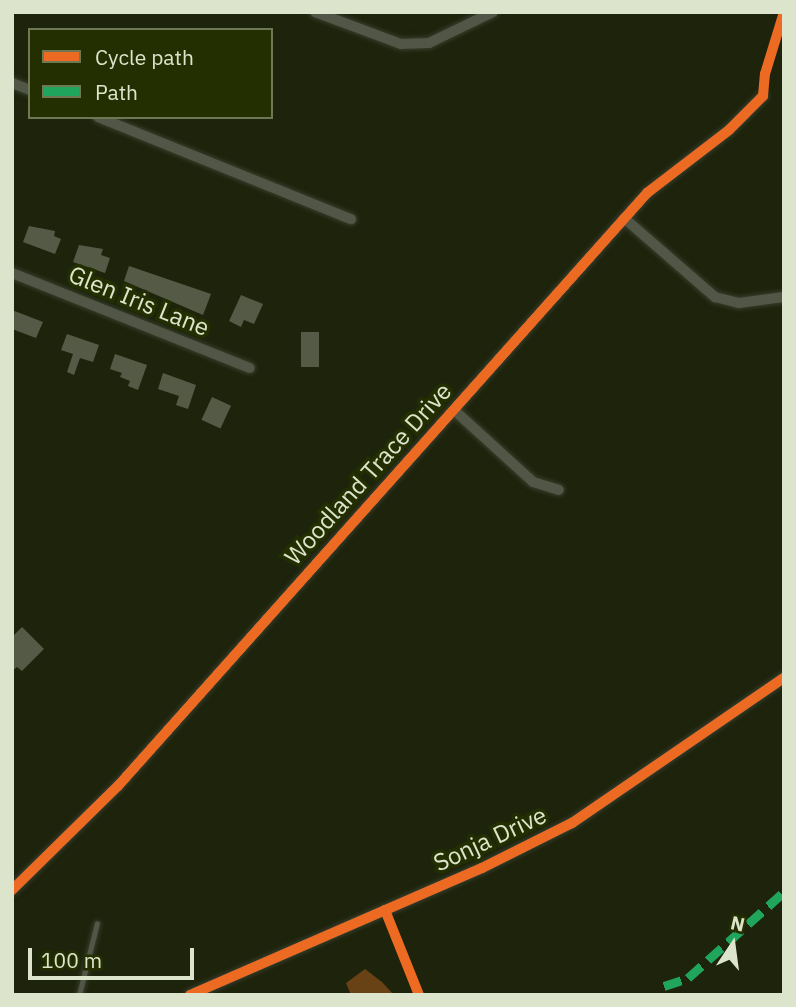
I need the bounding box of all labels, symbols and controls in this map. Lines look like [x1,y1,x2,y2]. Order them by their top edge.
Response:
legend [28,28,273,119]
text: Cycle path [95,43,194,71]
text: Path [95,78,138,106]
street label: Glen Iris Lane [65,260,213,342]
street label: Woodland Trace Drive [279,377,457,571]
street label: Sonja Drive [429,800,551,878]
north arrow [698,909,768,979]
text: N [728,910,747,937]
scale bar [32,934,198,978]
text: 100 m [41,946,102,974]

